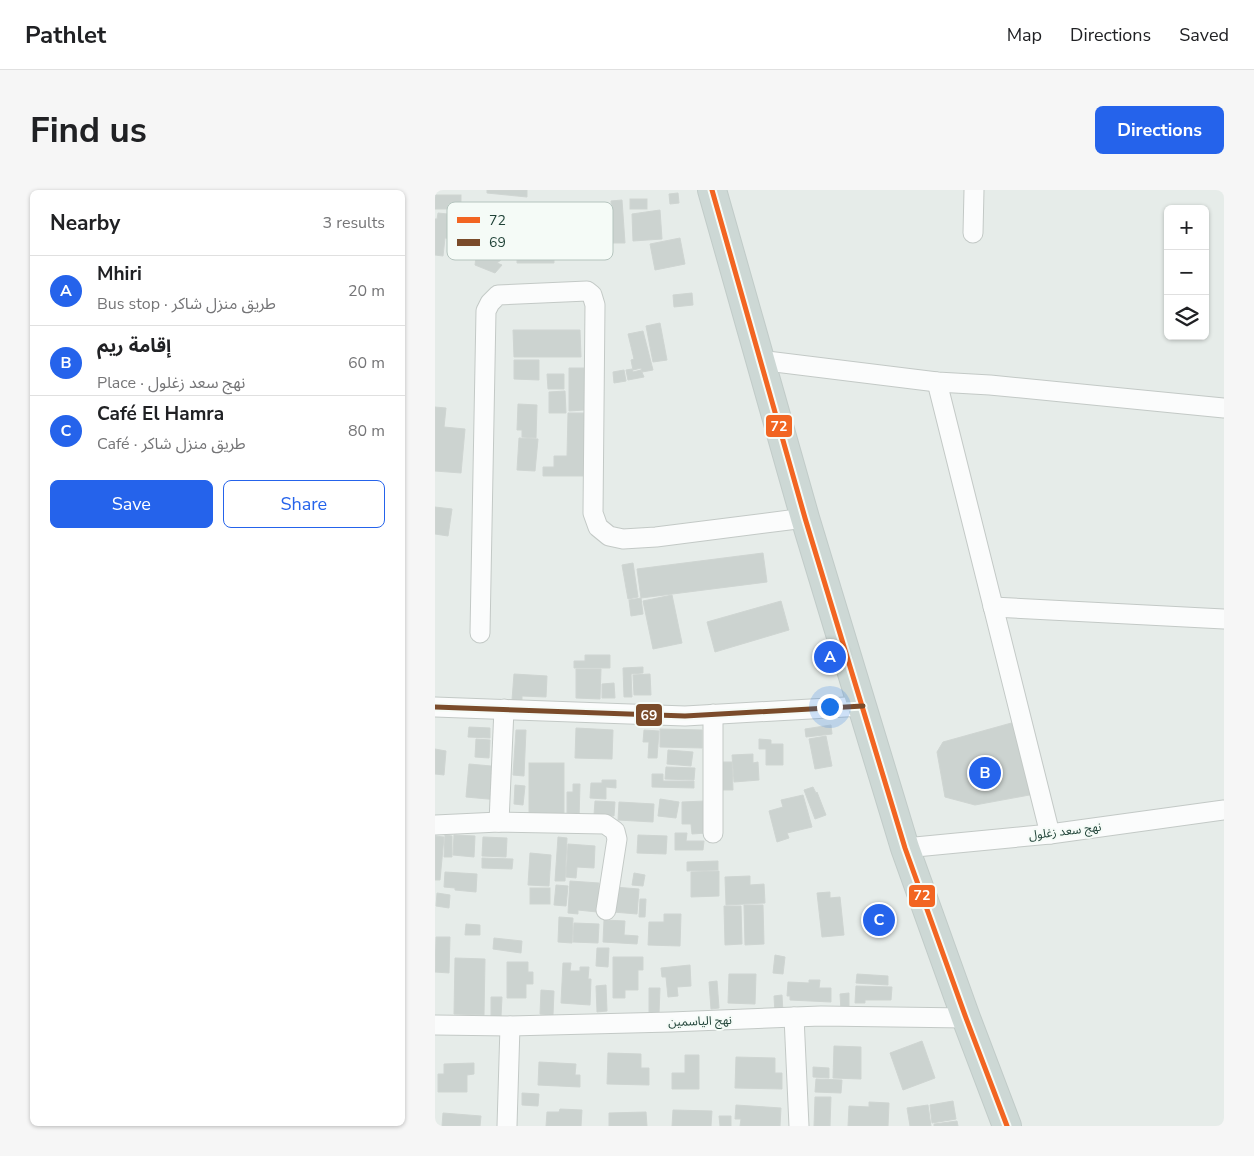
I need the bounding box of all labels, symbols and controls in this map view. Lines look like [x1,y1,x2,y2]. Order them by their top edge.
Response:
text: Pathlet [25,19,106,51]
text: Map [1007,23,1042,47]
text: Directions [1070,23,1151,47]
text: Saved [1179,23,1229,47]
button: Directions [1095,106,1224,154]
text: Find us [30,107,147,154]
legend [447,202,613,260]
map controls [1164,205,1209,340]
button: + [1164,205,1209,250]
text: Nearby [50,209,120,237]
text: 72 [489,211,506,230]
text: 3 results [323,212,385,234]
text: 69 [489,233,506,252]
button: − [1164,250,1209,295]
text: Mhiri [97,261,142,287]
text: A [60,280,72,302]
text: 20 m [348,280,385,302]
text: Bus stop · طريق منزل شاكر [97,293,276,315]
button: layers [1164,295,1209,340]
text: إقامة ريم [97,333,171,359]
text: B [60,352,72,374]
text: 60 m [348,352,385,374]
text: Place · نهج سعد زغلول [97,372,245,394]
text: Café El Hamra [97,401,224,427]
line badge: 72 [765,414,793,438]
text: 72 [771,417,787,436]
text: C [61,420,71,442]
text: 80 m [348,420,385,442]
text: Café · طريق منزل شاكر [97,433,246,455]
button: Save [50,480,213,528]
button: Share [223,480,385,528]
pin: A [814,638,846,676]
your location [817,694,843,720]
line badge: 69 [635,703,663,727]
text: 69 [641,706,657,725]
pin: B [969,754,1001,792]
street label: نهج سعد زغلول [1028,819,1102,844]
line badge: 72 [908,884,936,908]
text: 72 [914,886,930,905]
pin: C [863,901,895,939]
street label: نهج الياسمين [668,1012,732,1031]

